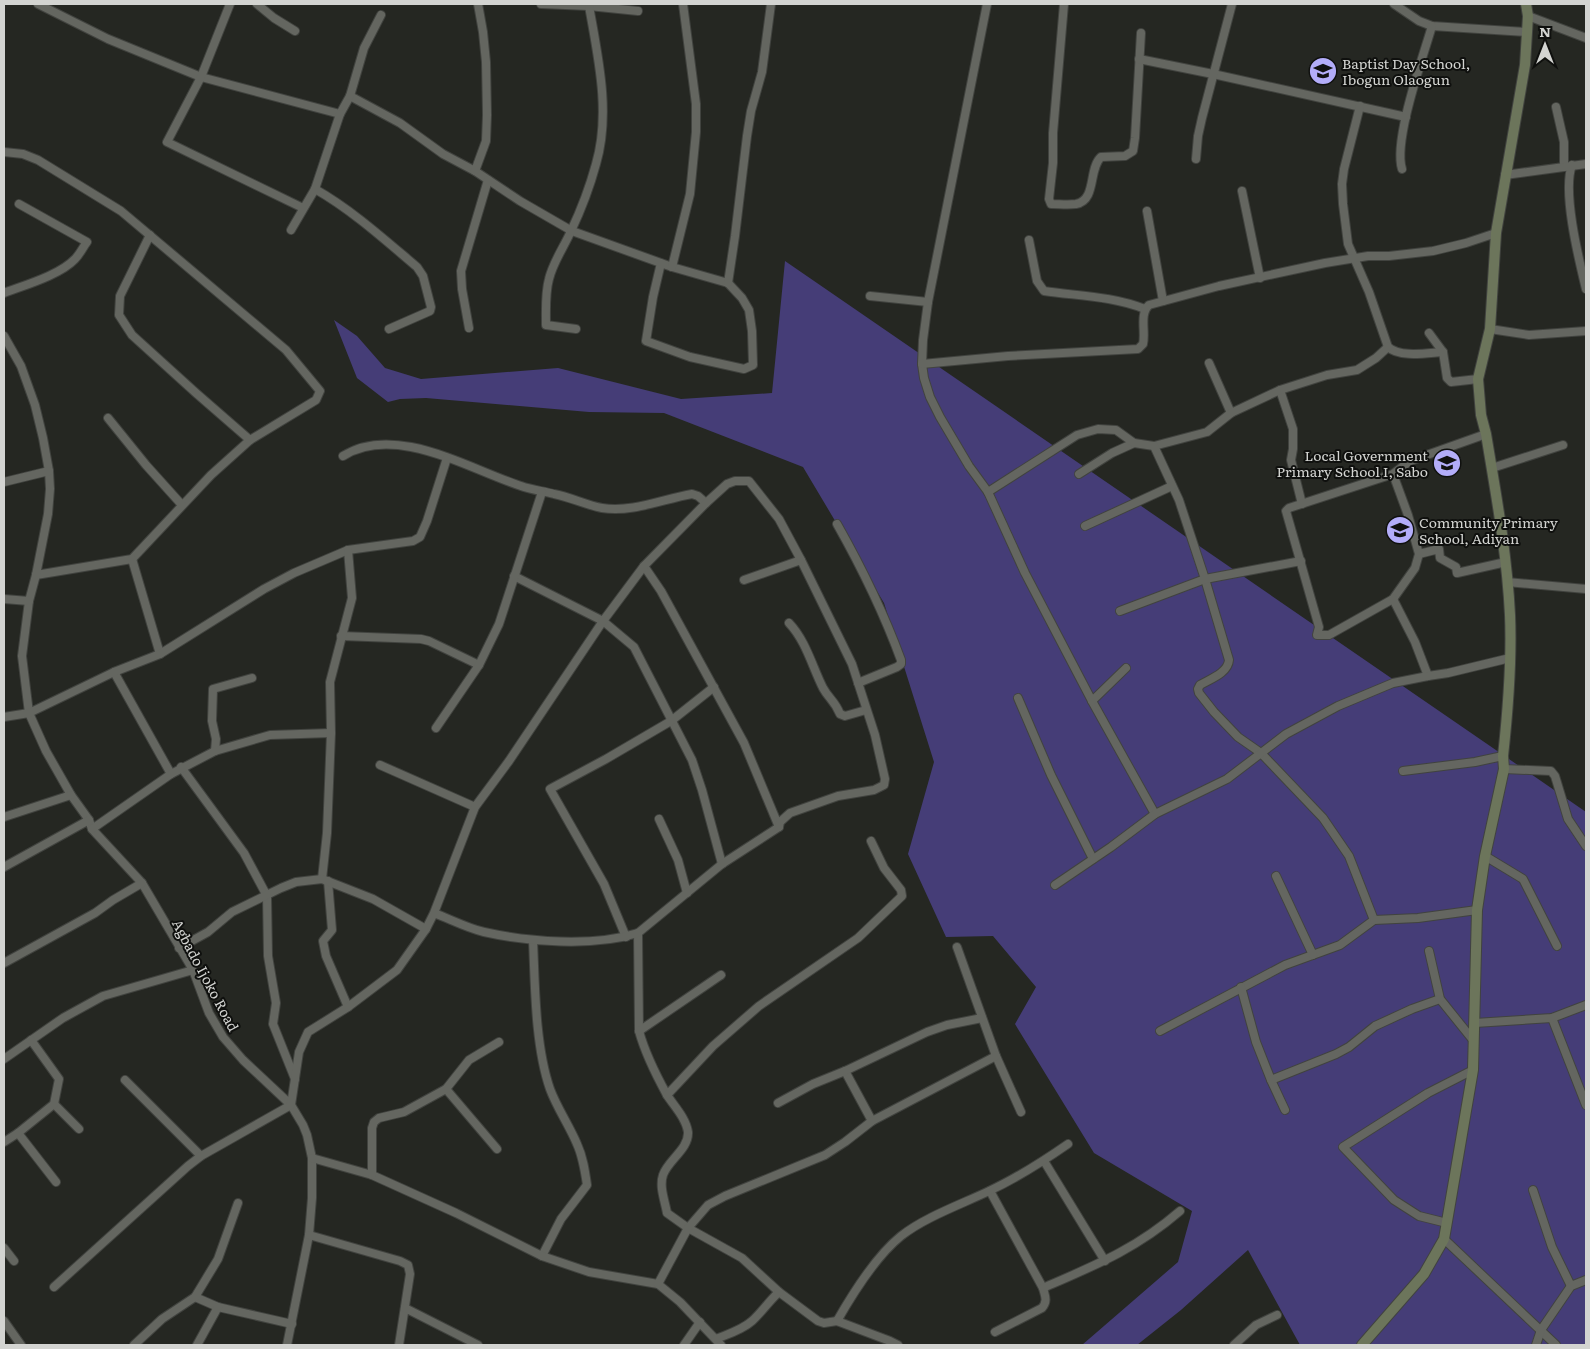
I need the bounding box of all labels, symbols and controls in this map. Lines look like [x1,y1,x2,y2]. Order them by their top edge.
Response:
north arrow [1520,20,1570,70]
text: N [1539,21,1551,41]
place label: Baptist Day School, Ibogun Olaogun [1342,53,1470,89]
school or university icon: Baptist Day School, Ibogun Olaogun [1308,56,1338,86]
place label: Local Government Primary School I, Sabo [1277,445,1428,481]
school or university icon: Local Government Primary School I, Sabo [1432,448,1462,478]
place label: Community Primary School, Adiyan [1419,512,1559,548]
school or university icon: Community Primary School, Adiyan [1385,515,1415,545]
street label: Agbado Ijoko Road [168,915,244,1035]

